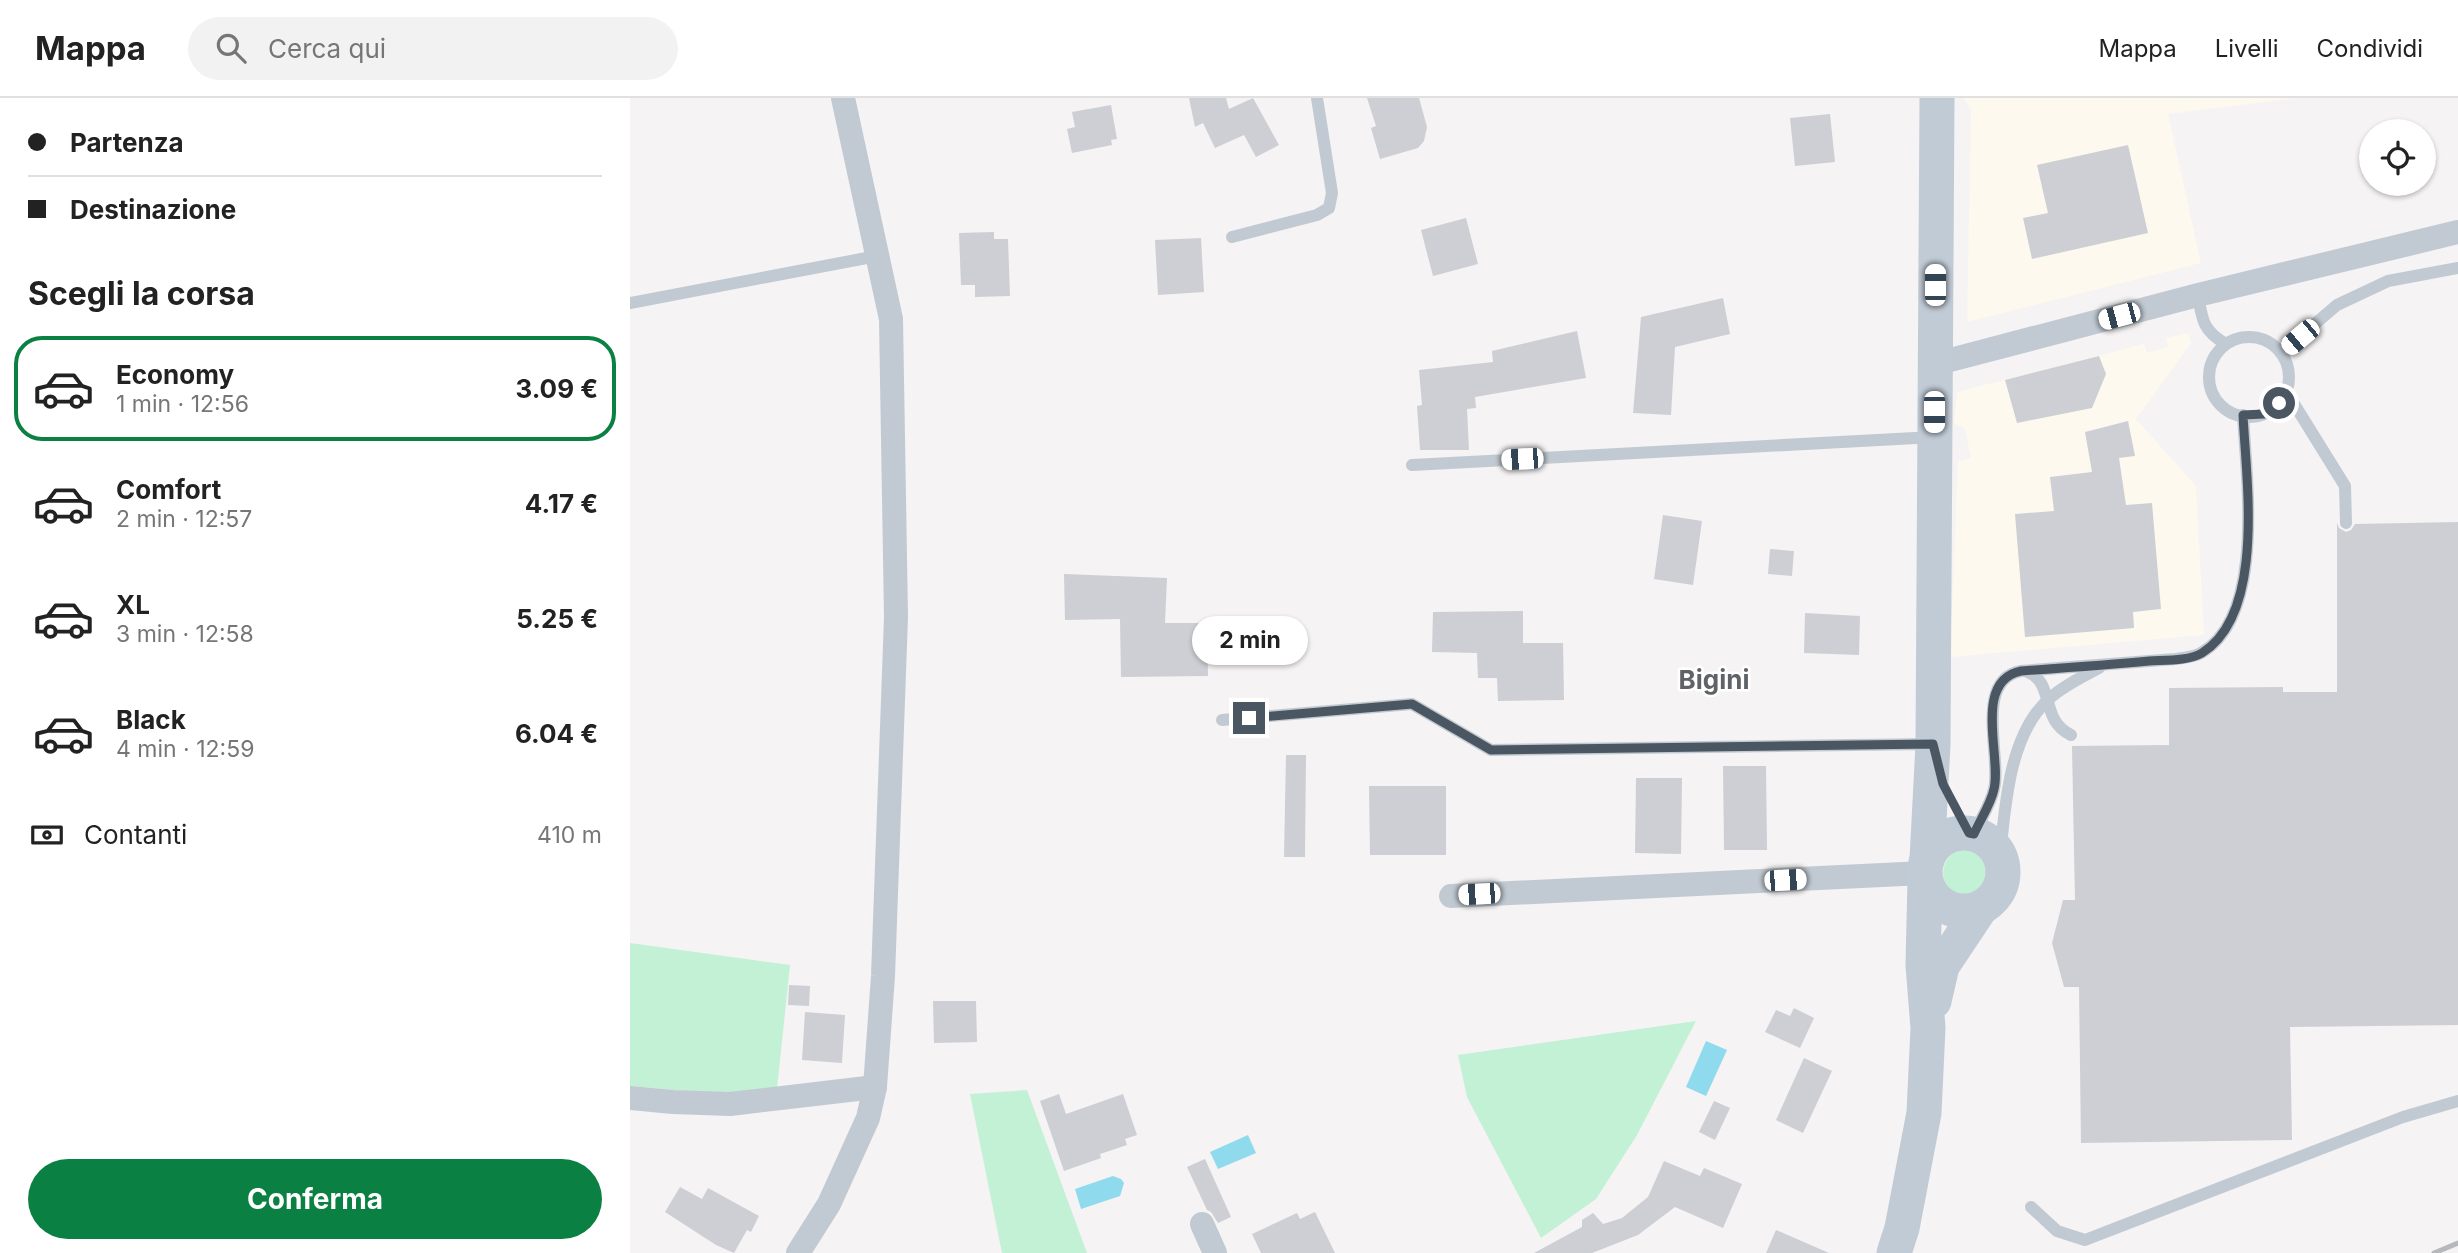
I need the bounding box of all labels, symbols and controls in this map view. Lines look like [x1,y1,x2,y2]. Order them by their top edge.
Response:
search box [188,17,678,80]
text: Mappa [35,28,146,68]
icon: search [212,29,250,67]
text: Cerca qui [268,33,386,64]
text: Mappa [2098,34,2177,63]
text: Livelli [2215,34,2279,63]
text: Condividi [2317,34,2423,63]
map controls [2359,119,2436,196]
button: locate [2359,119,2436,196]
text: Partenza [70,127,184,158]
text: Destinazione [70,194,236,225]
car [1925,264,1946,306]
text: Scegli la corsa [28,274,255,313]
car [2096,300,2143,332]
car [2278,315,2323,359]
icon: car [32,357,95,420]
text: Economy [116,359,234,390]
text: 3.09 € [515,373,598,404]
route start [2263,387,2295,419]
text: 1 min · 12:56 [116,390,249,418]
car [1924,391,1945,433]
car [1501,447,1544,471]
icon: car [32,472,95,535]
text: Comfort [116,474,221,505]
text: 4.17 € [525,488,598,519]
text: 2 min · 12:57 [116,505,252,533]
icon: car [32,587,95,650]
text: XL [116,589,150,620]
text: 5.25 € [516,603,598,634]
callout: 2 min [1191,616,1307,666]
text: 3 min · 12:58 [116,620,254,648]
text: 2 min [1219,626,1281,654]
district label: Bigini [1679,664,1749,695]
icon: car [32,702,95,765]
route end [1233,702,1265,734]
text: Black [116,704,186,735]
text: 6.04 € [515,718,598,749]
text: 4 min · 12:59 [116,735,254,763]
icon: cash [28,816,66,854]
text: Contanti [84,819,187,850]
text: 410 m [537,821,602,849]
car [1764,868,1807,892]
car [1458,882,1501,906]
button: Conferma [28,1159,602,1239]

